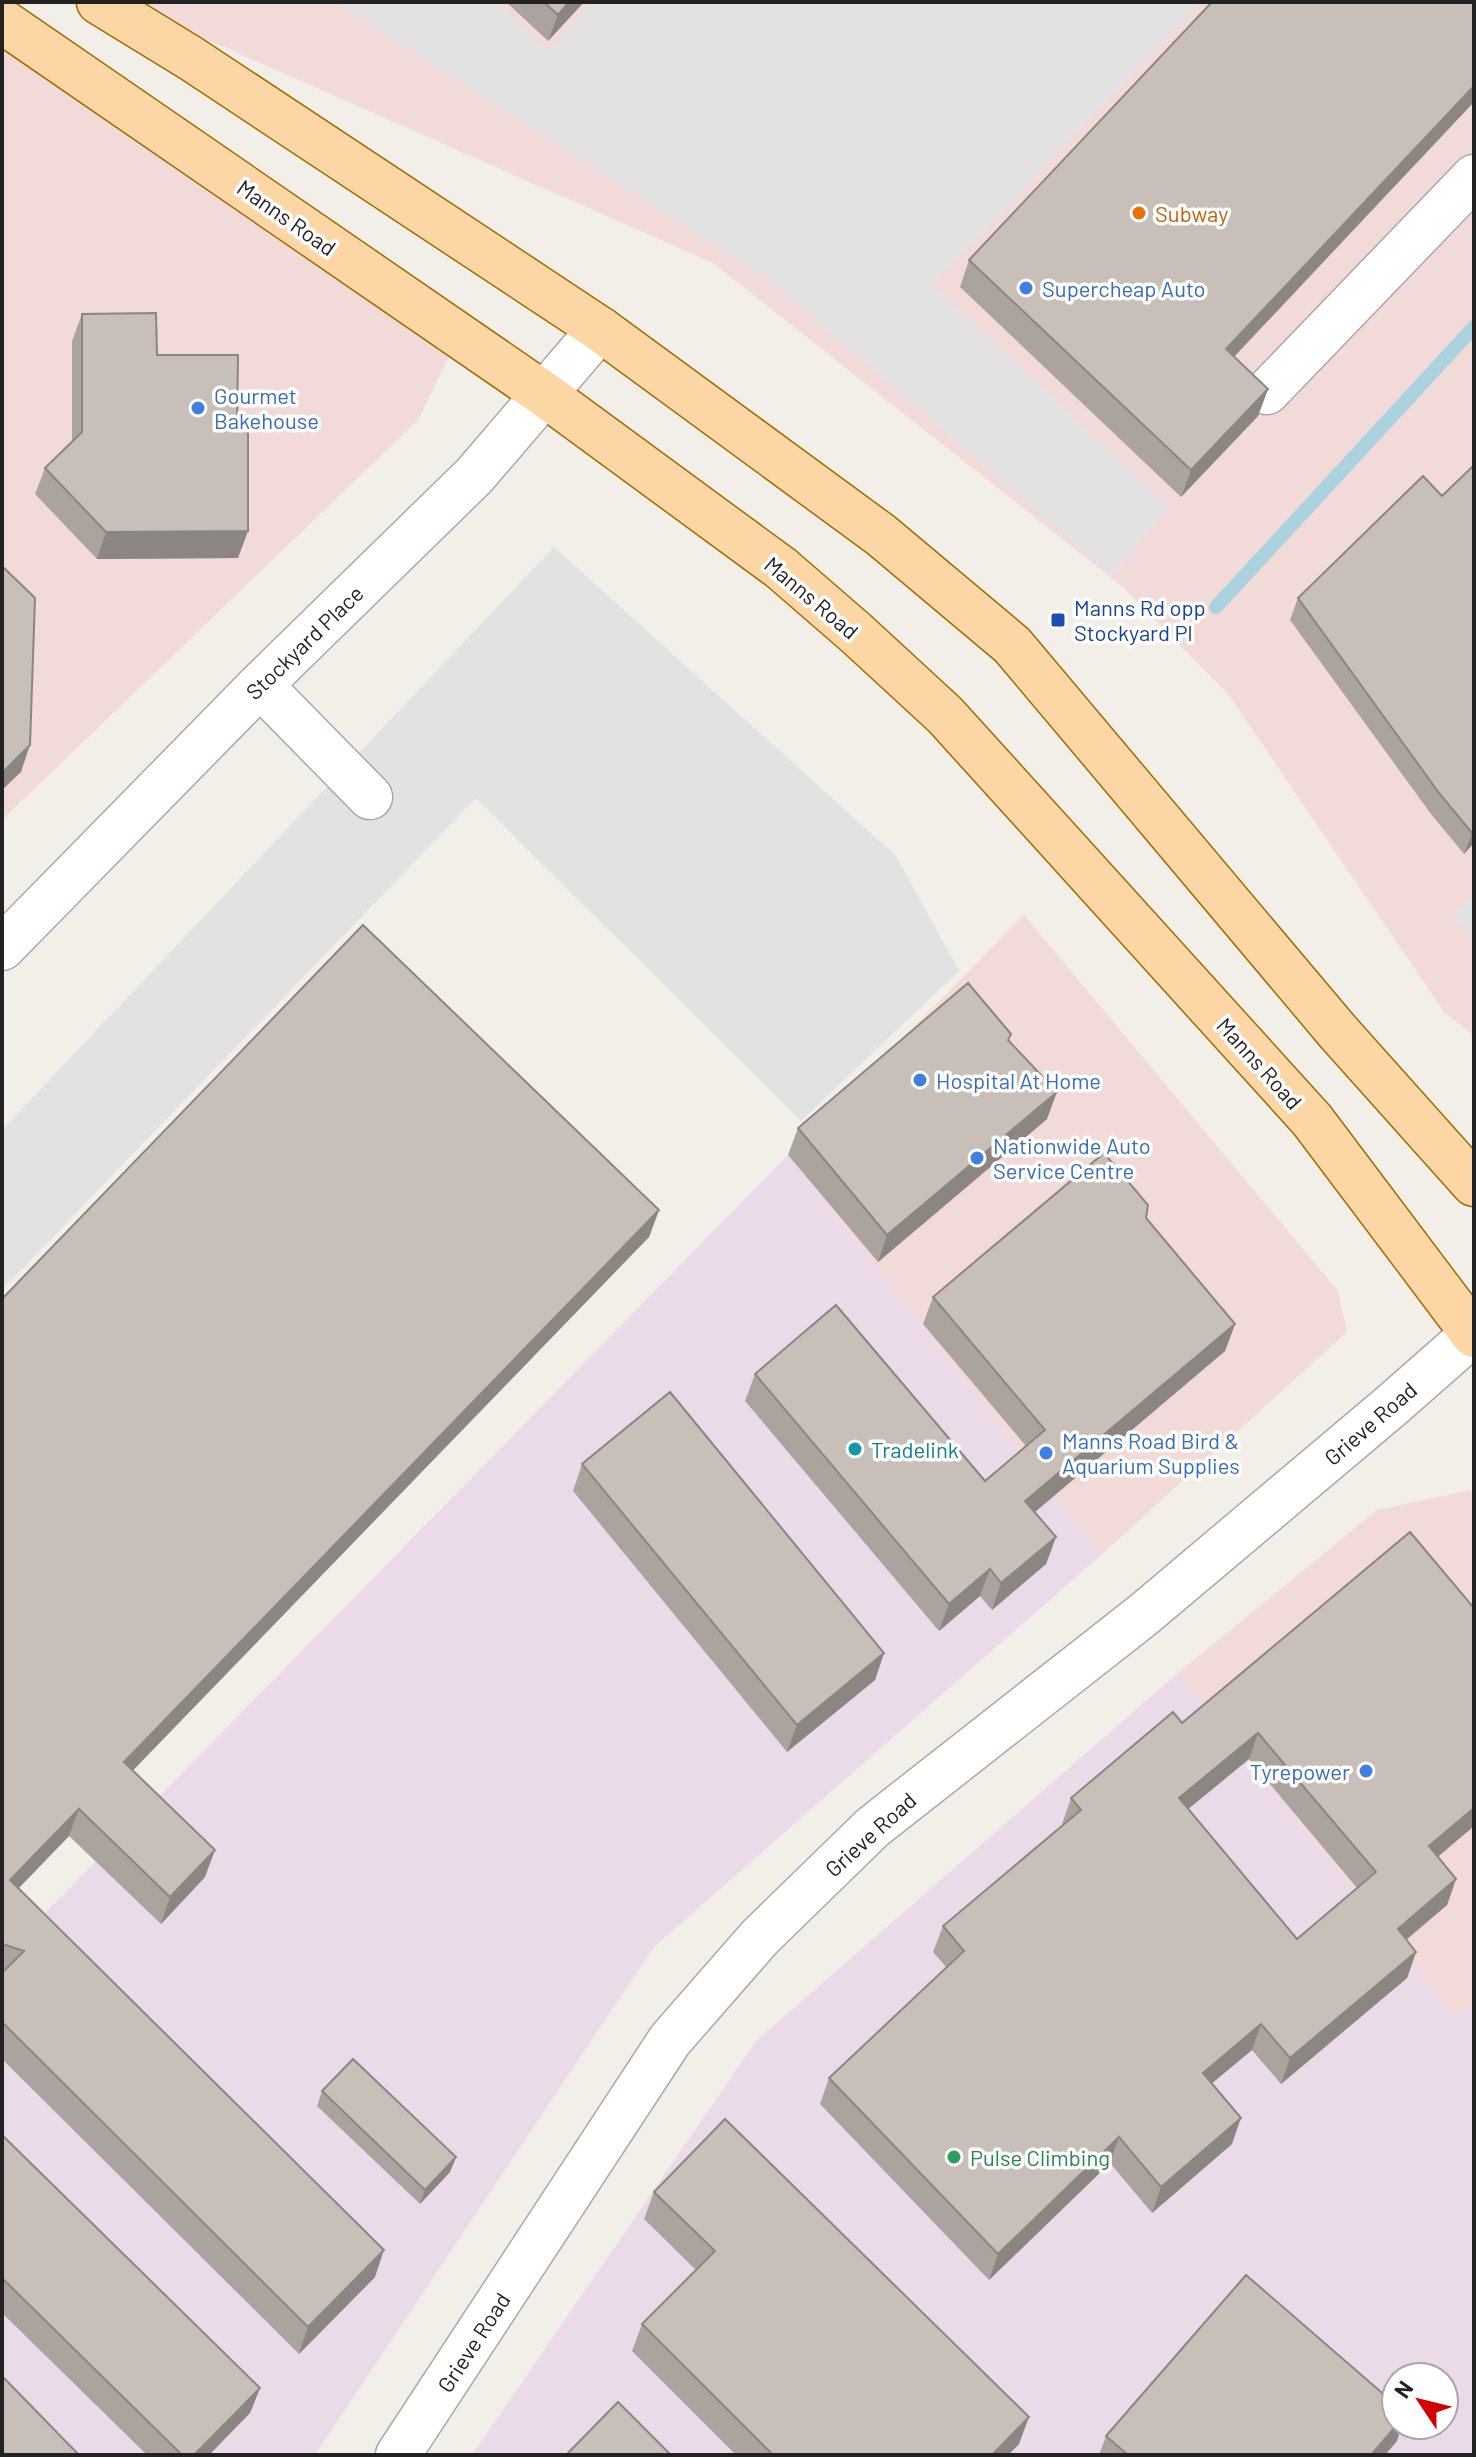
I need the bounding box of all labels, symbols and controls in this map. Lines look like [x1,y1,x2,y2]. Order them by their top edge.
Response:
street label: Manns Road [233,174,341,260]
place label: Subway [1155,200,1228,226]
marker: Subway [1130,204,1148,222]
place label: Supercheap Auto [1042,275,1206,301]
marker: Supercheap Auto [1017,279,1035,297]
place label: Gourmet Bakehouse [214,382,319,433]
marker: Gourmet Bakehouse [189,399,207,417]
street label: Manns Road [760,550,864,644]
street label: Stockyard Place [240,580,368,704]
place label: Manns Rd opp Stockyard Pl [1074,594,1206,645]
marker: Manns Rd opp Stockyard Pl [1049,611,1067,629]
street label: Manns Road [1212,1012,1308,1114]
place label: Hospital At Home [936,1067,1101,1093]
marker: Hospital At Home [911,1071,929,1089]
place label: Nationwide Auto Service Centre [993,1132,1151,1183]
marker: Nationwide Auto Service Centre [968,1149,986,1167]
street label: Grieve Road [1319,1376,1421,1470]
place label: Manns Road Bird & Aquarium Supplies [1062,1427,1240,1478]
place label: Tradelink [871,1436,959,1462]
marker: Tradelink [846,1440,864,1458]
marker: Manns Road Bird & Aquarium Supplies [1037,1444,1055,1462]
place label: Tyrepower [1250,1758,1350,1784]
marker: Tyrepower [1357,1762,1375,1780]
street label: Grieve Road [819,1786,921,1882]
place label: Pulse Climbing [970,2144,1110,2170]
marker: Pulse Climbing [945,2148,963,2166]
street label: Grieve Road [431,2287,515,2397]
north arrow [1380,2361,1460,2441]
text: N [1388,2376,1418,2402]

